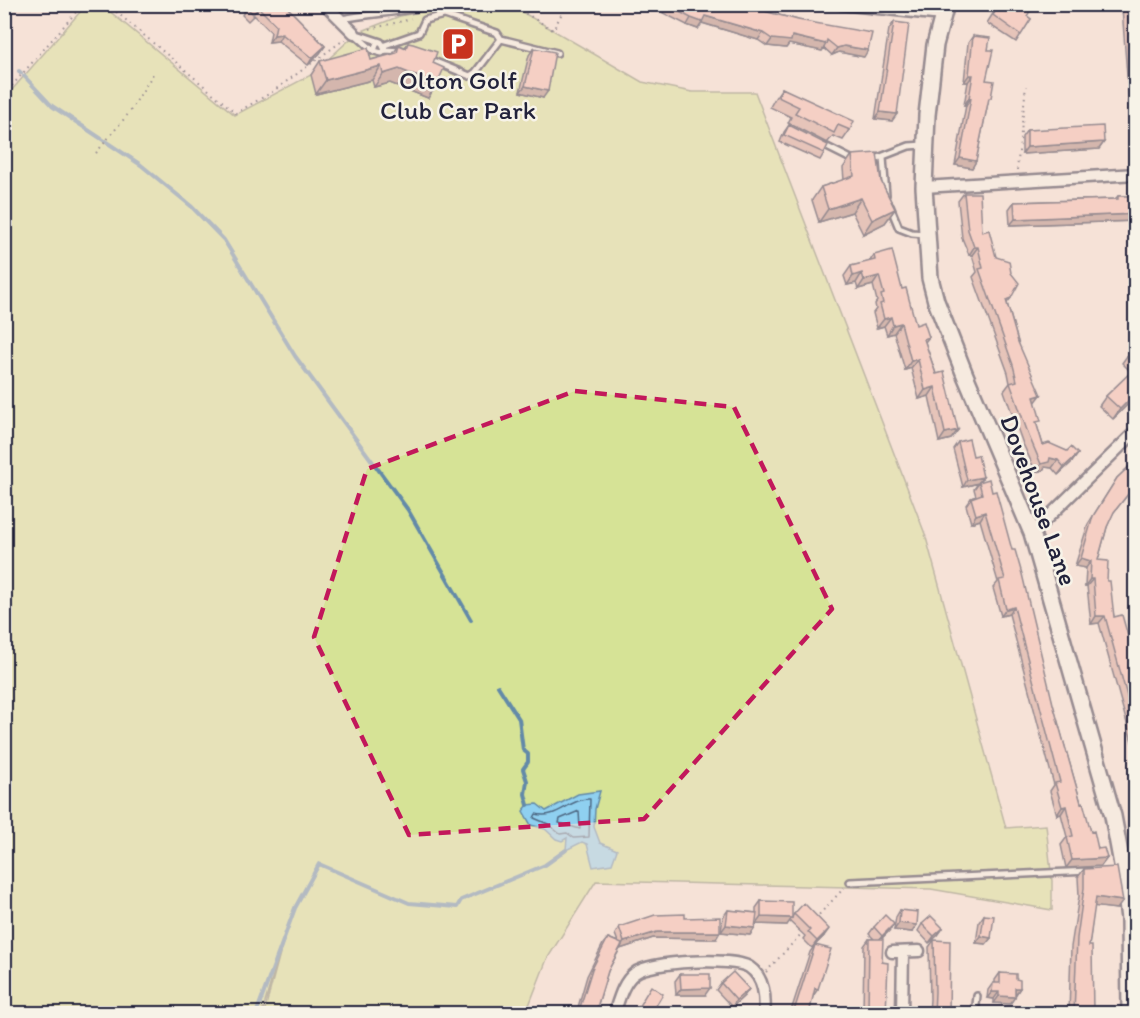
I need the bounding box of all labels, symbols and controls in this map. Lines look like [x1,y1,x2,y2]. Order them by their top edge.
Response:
parking icon: Olton Golf Club Car Park [440,26,476,62]
place label: Olton Golf Club Car Park [380,64,536,126]
street label: Dovehouse Lane [993,410,1085,590]

